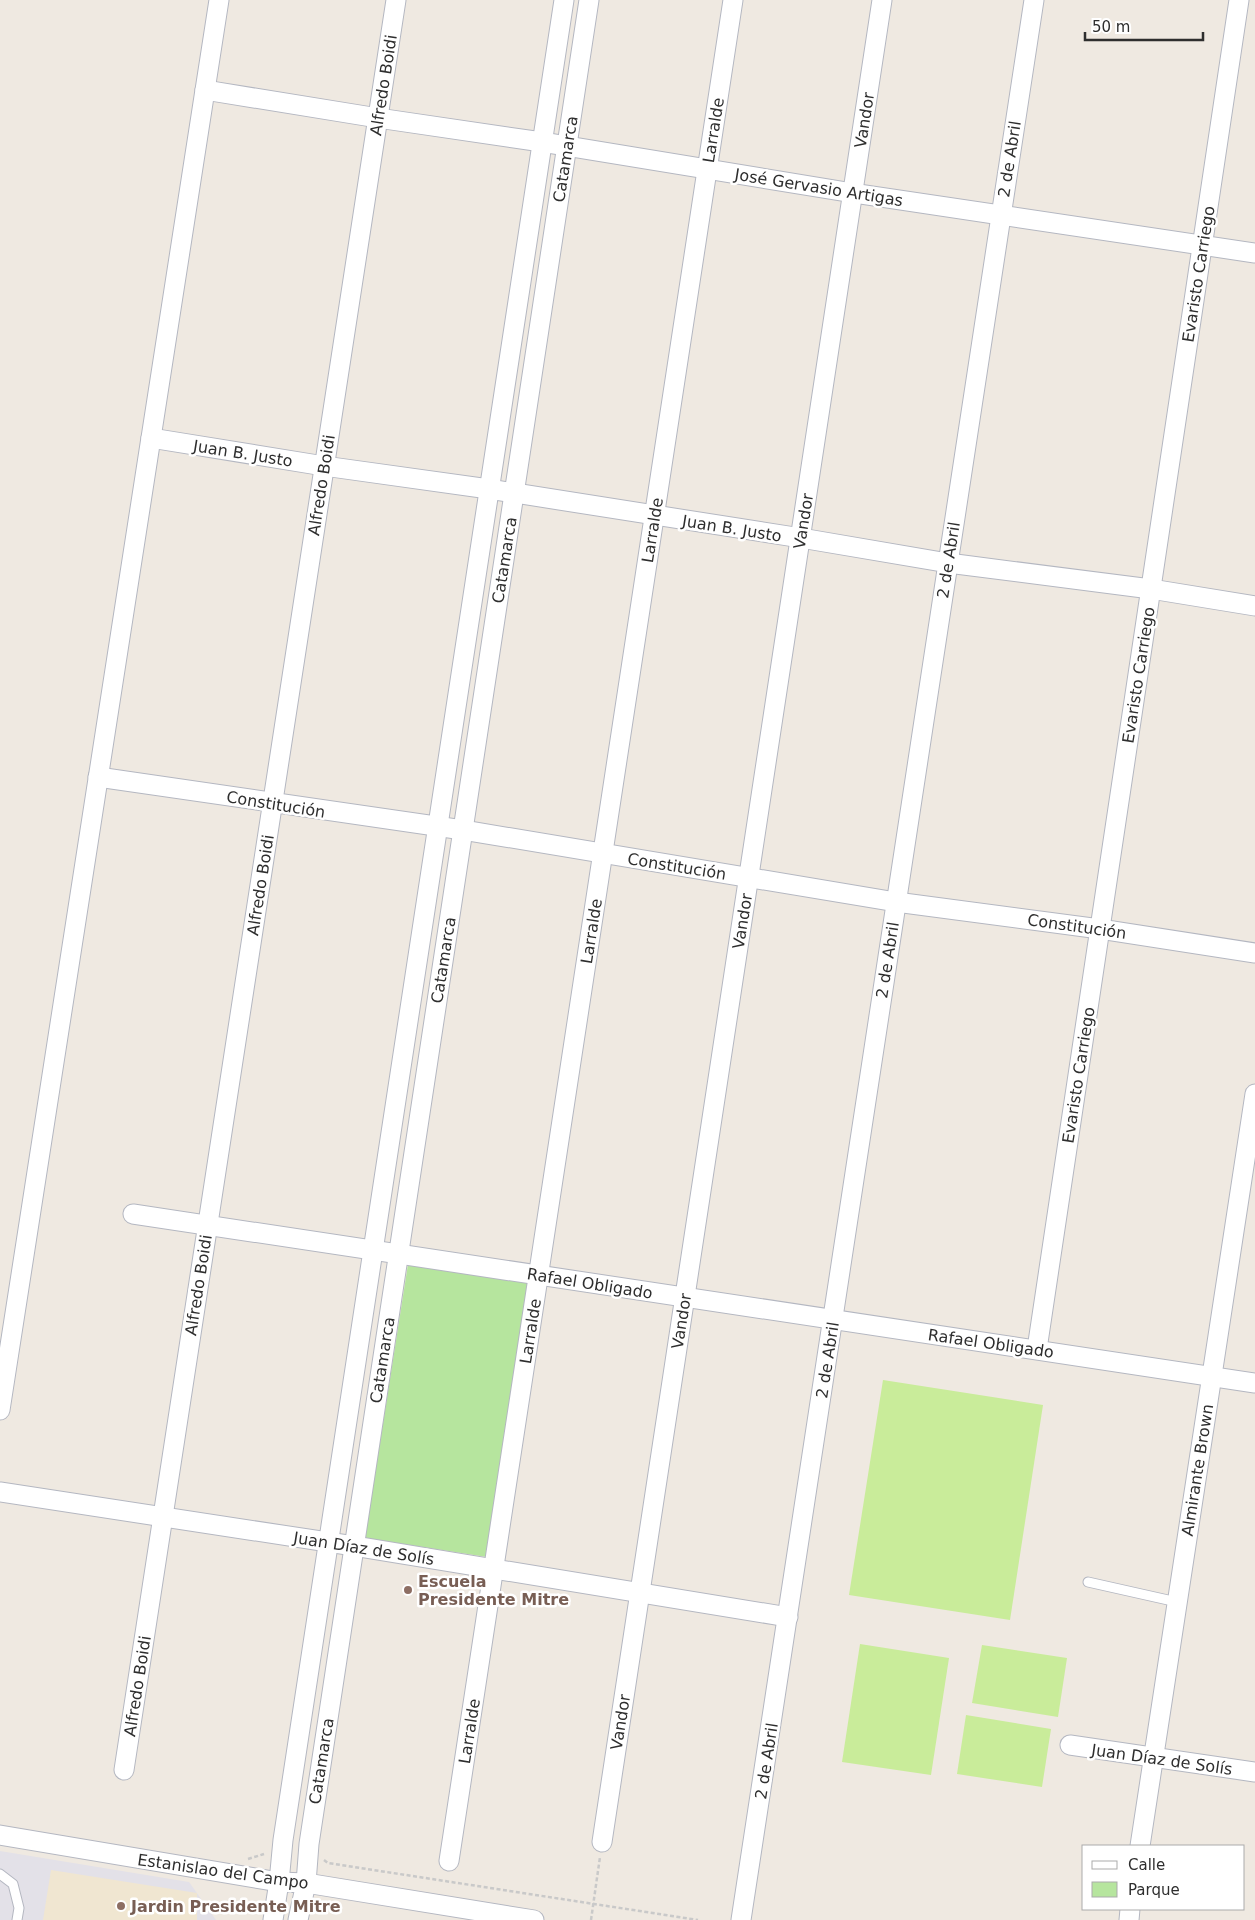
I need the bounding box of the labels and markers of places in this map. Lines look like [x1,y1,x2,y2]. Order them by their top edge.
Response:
place label: Escuela Presidente Mitre [418,1572,569,1609]
marker: Escuela Presidente Mitre [402,1584,414,1596]
place label: Jardin Presidente Mitre [130,1897,341,1916]
marker: Jardin Presidente Mitre [115,1900,127,1912]

